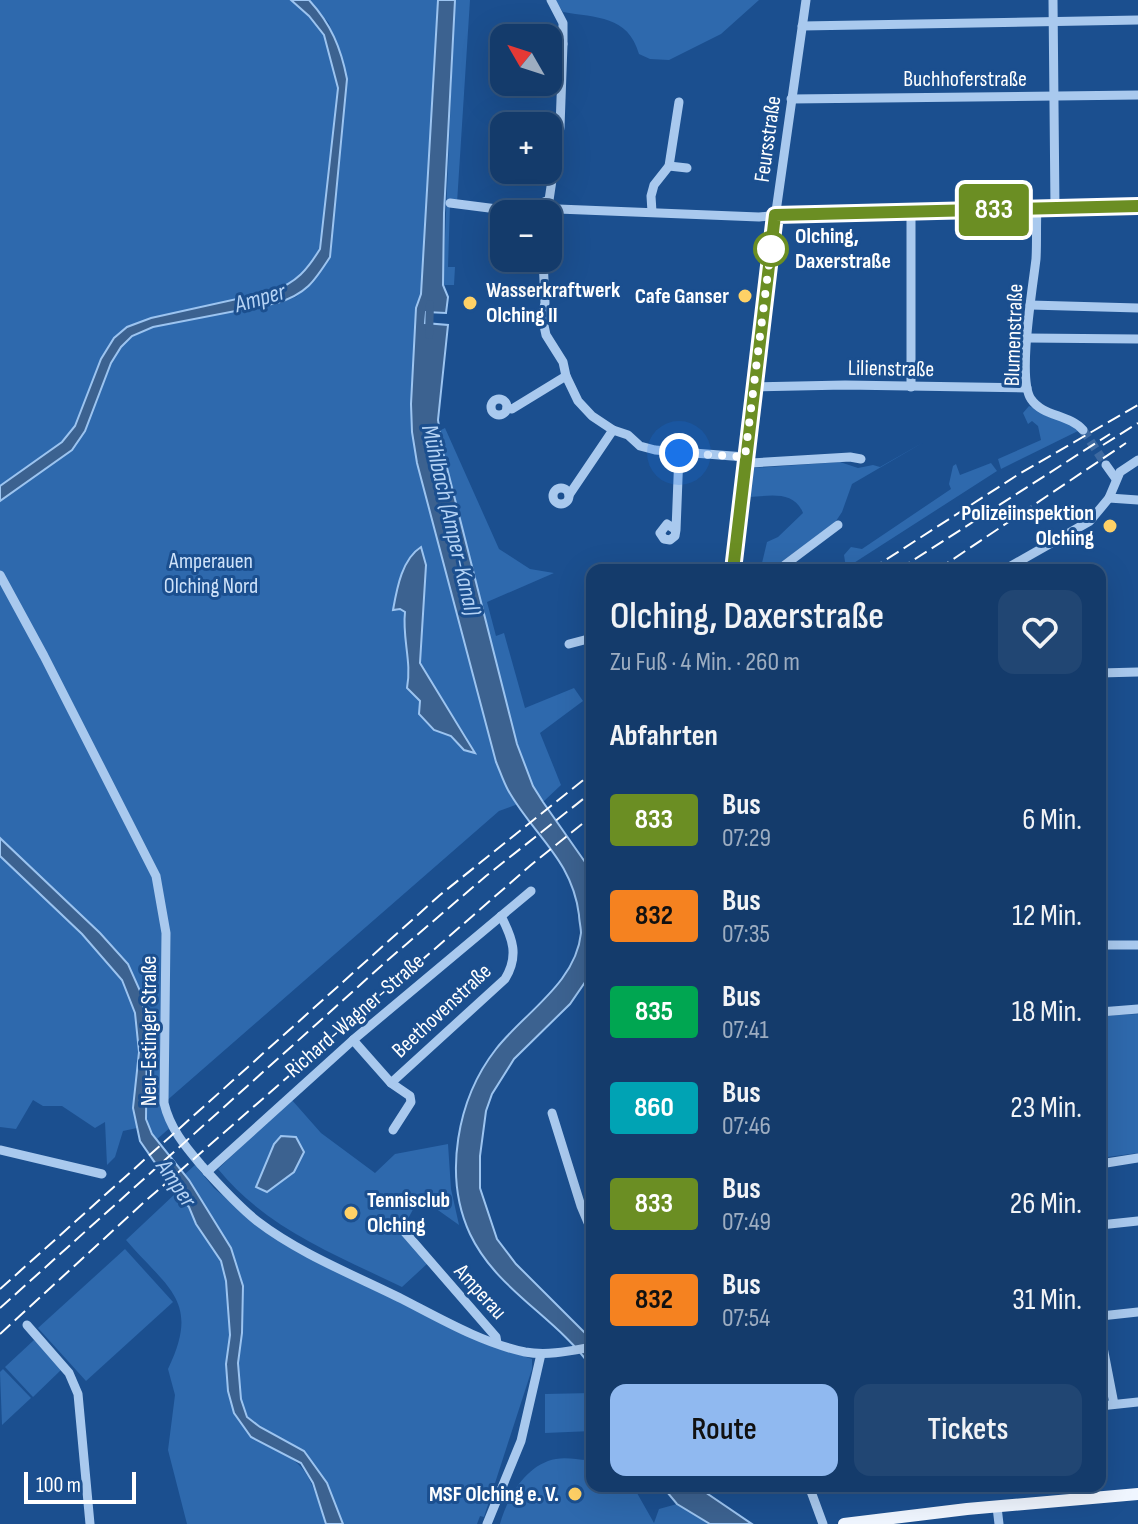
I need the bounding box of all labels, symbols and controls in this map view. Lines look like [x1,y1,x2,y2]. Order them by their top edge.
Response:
north arrow [490,24,562,96]
map controls [490,24,562,272]
street label: Buchhoferstraße [903,66,1027,93]
street label: Feursstraße [749,94,787,184]
button: + [490,112,562,184]
line badge: 833 [948,184,1040,236]
text: 833 [975,193,1013,226]
button: − [490,200,562,272]
place label: Olching, Daxerstraße [795,223,891,275]
marker: Olching, Daxerstraße [754,232,788,266]
water label: Amper [230,277,290,319]
place label: Wasserkraftwerk Olching II [486,277,621,329]
place label: Cafe Ganser [635,283,729,310]
street label: Blumenstraße [999,283,1029,387]
marker: Cafe Ganser [736,287,754,305]
marker: Wasserkraftwerk Olching II [461,294,479,312]
street label: Lilienstraße [848,355,934,383]
water label: Mühlbach (Amper-Kanal) [415,422,487,619]
your location [659,433,699,473]
place label: Polizeiinspektion Olching [961,500,1094,552]
marker: Polizeiinspektion Olching [1101,517,1119,535]
park label: Amperauen Olching Nord [164,548,258,600]
button: heart [998,590,1082,674]
text: Olching, Daxerstraße [610,594,884,639]
text: Zu Fuß · 4 Min. · 260 m [610,647,800,678]
text: Abfahrten [610,718,718,754]
text: Bus [722,787,761,823]
text: 6 Min. [1022,802,1082,838]
text: 833 [635,803,673,836]
text: 07:29 [722,823,771,854]
text: Bus [722,883,761,919]
text: 12 Min. [1012,898,1082,934]
text: 832 [635,899,673,932]
text: 07:35 [722,919,770,950]
street label: Richard-Wagner-Straße [280,948,430,1084]
street label: Neu-Estinger Straße [136,956,163,1106]
street label: Beethovenstraße [387,958,497,1064]
text: Bus [722,979,761,1015]
text: 18 Min. [1012,994,1082,1030]
text: 835 [635,995,673,1028]
text: 07:41 [722,1015,769,1046]
text: Bus [722,1075,761,1111]
text: 23 Min. [1010,1090,1082,1126]
text: 860 [634,1091,674,1124]
text: 07:46 [722,1111,771,1142]
water label: Amper [149,1153,203,1213]
text: Bus [722,1171,761,1207]
text: 26 Min. [1010,1186,1082,1222]
place label: Tennisclub Olching [367,1187,450,1239]
text: 833 [635,1187,673,1220]
marker: Tennisclub Olching [342,1204,360,1222]
text: 07:49 [722,1207,771,1238]
street label: Amperau [447,1258,512,1325]
text: Bus [722,1267,761,1303]
text: 31 Min. [1012,1282,1082,1318]
text: 832 [635,1283,673,1316]
text: 07:54 [722,1303,770,1334]
button: Route [610,1384,838,1476]
button: Tickets [854,1384,1082,1476]
scale bar [24,1468,136,1504]
text: 100 m [36,1472,81,1499]
place label: MSF Olching e. V. [429,1481,559,1508]
marker: MSF Olching e. V. [566,1485,584,1503]

